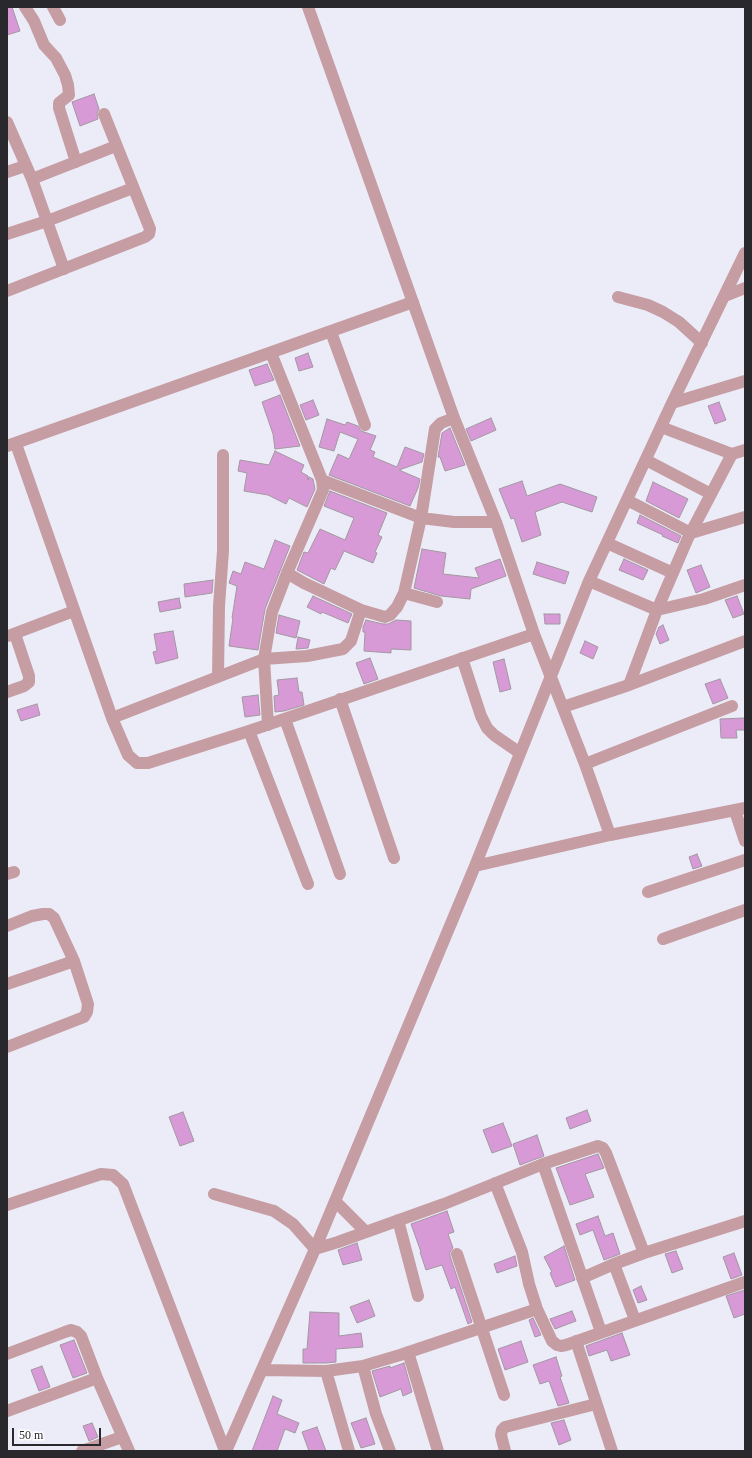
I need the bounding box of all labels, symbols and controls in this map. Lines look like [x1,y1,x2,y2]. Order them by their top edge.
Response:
scale bar [14,1420,103,1446]
text: 50 m [19,1428,43,1442]

